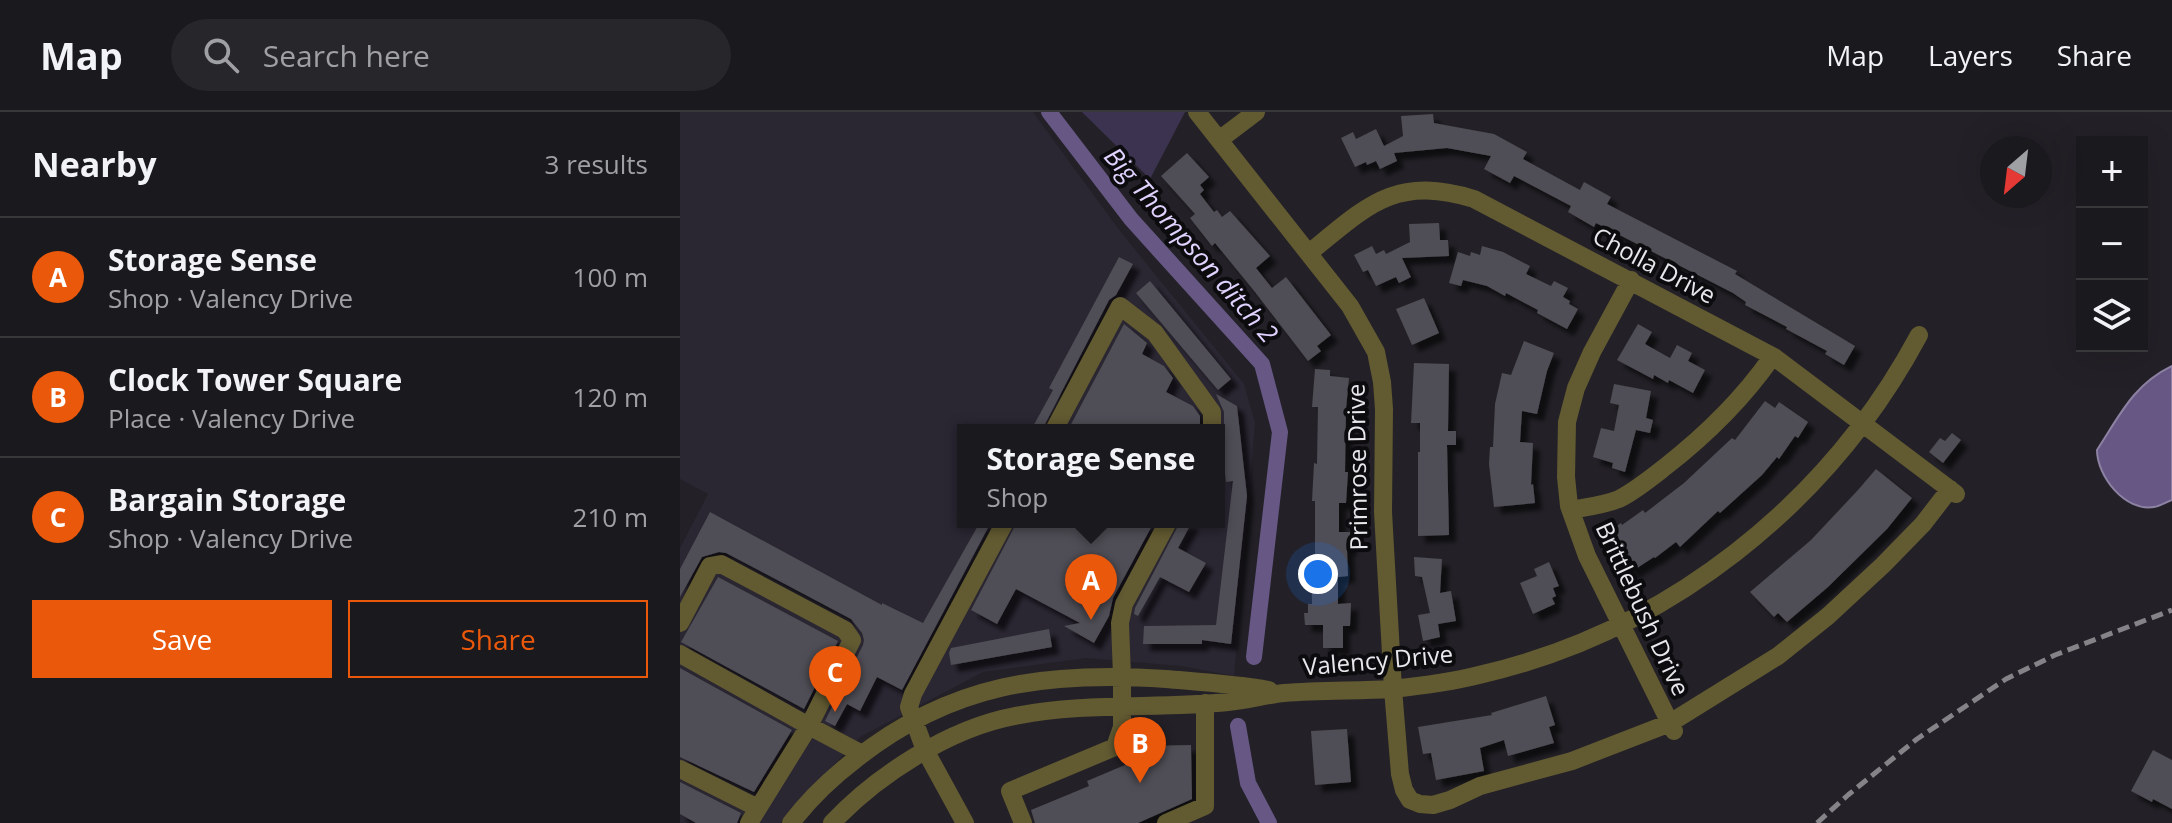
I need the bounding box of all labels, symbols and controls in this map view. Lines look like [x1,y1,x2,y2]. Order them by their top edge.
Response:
search box [171,19,731,91]
text: Map [40,29,123,81]
icon: search [199,33,243,77]
text: Search here [263,35,430,76]
text: Map [1826,36,1884,74]
text: Layers [1928,36,2013,74]
text: Share [2057,36,2132,74]
north arrow [1980,136,2052,208]
map controls [2076,136,2148,352]
button: + [2076,136,2148,208]
water label: Big Thompson ditch 2 [1097,139,1287,350]
text: Nearby [32,141,157,187]
text: 3 results [545,146,648,182]
button: − [2076,208,2148,280]
street label: Cholla Drive [1587,218,1722,311]
text: Storage Sense [108,239,317,280]
text: A [49,259,67,295]
text: 100 m [573,259,648,295]
text: Shop · Valency Drive [108,280,353,316]
button: layers [2076,280,2148,352]
text: Clock Tower Square [108,359,402,400]
text: B [49,379,67,415]
text: 120 m [573,379,648,415]
street label: Primrose Drive [1339,383,1374,551]
text: Place · Valency Drive [108,400,355,436]
popup [957,424,1225,528]
text: Storage Sense [987,438,1195,479]
text: Bargain Storage [108,479,346,520]
text: Shop [987,479,1048,515]
text: C [50,499,66,535]
text: 210 m [573,499,648,535]
street label: Brittlebush Drive [1589,516,1698,701]
text: Shop · Valency Drive [108,520,353,556]
pin: A [1065,554,1117,620]
your location [1298,554,1338,594]
button: Save [32,600,332,678]
button: Share [348,600,648,678]
street label: Valency Drive [1302,637,1454,682]
pin: C [809,646,861,712]
pin: B [1114,717,1166,783]

